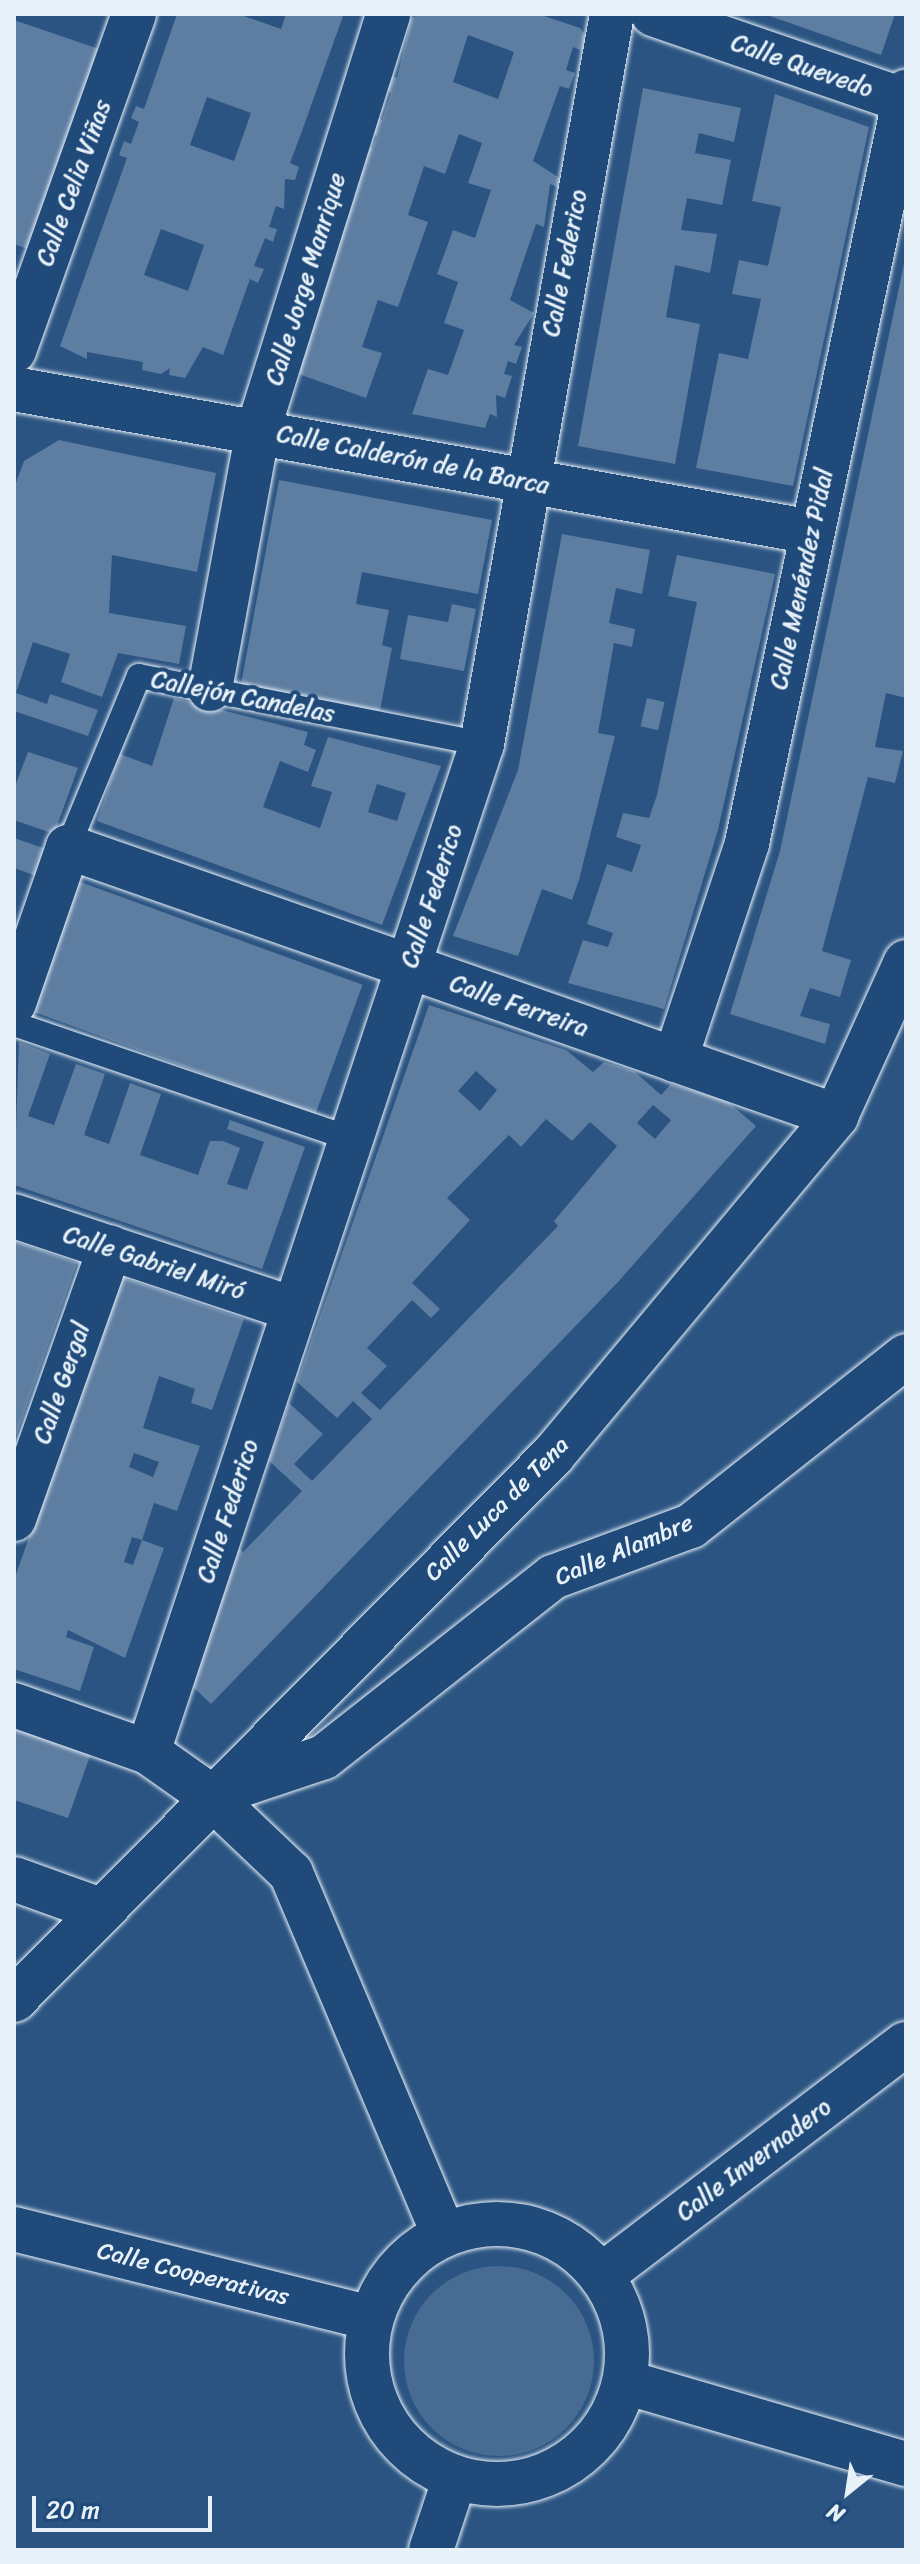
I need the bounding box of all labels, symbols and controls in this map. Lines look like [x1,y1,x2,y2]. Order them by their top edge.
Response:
street label: Calle Quevedo [728,28,876,104]
street label: Calle Celia Viñas [30,96,118,270]
street label: Calle Jorge Manrique [260,169,352,389]
street label: Calle Federico [537,186,593,340]
street label: Calle Calderón de la Barca [274,419,552,501]
street label: Calle Menéndez Pidal [765,466,839,692]
street label: Callejón Candelas [149,665,337,729]
street label: Calle Federico [395,820,469,972]
street label: Calle Ferreira [446,969,592,1043]
street label: Calle Gabriel Miró [60,1220,248,1306]
street label: Calle Gergal [28,1318,96,1448]
street label: Calle Luca de Tena [419,1431,575,1587]
street label: Calle Federico [191,1435,265,1587]
street label: Calle Alambre [551,1508,697,1592]
street label: Calle Invernadero [671,2092,837,2228]
street label: Calle Cooperativas [95,2236,291,2312]
north arrow [808,2452,888,2532]
scale bar [36,2480,216,2530]
text: 20 m [46,2489,100,2531]
text: N [819,2493,852,2534]

